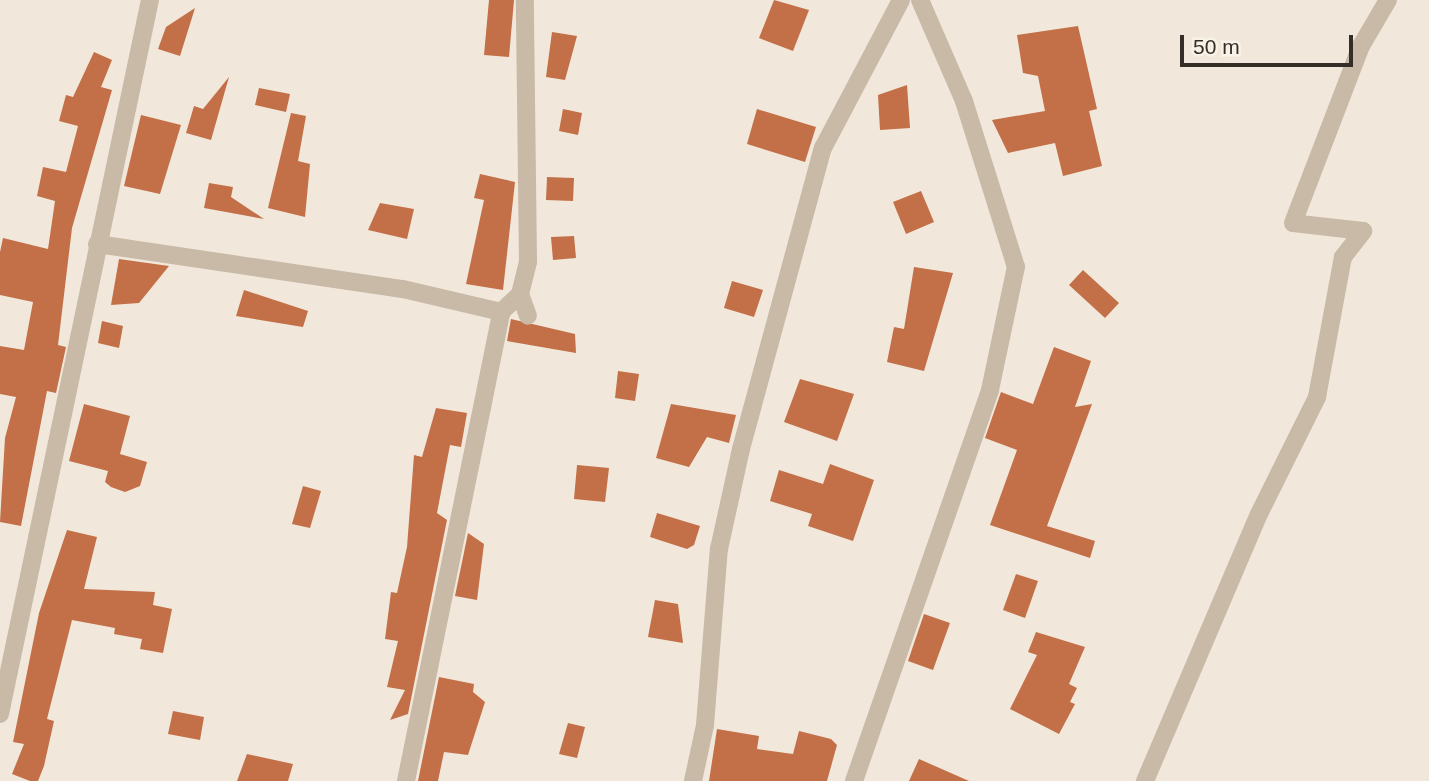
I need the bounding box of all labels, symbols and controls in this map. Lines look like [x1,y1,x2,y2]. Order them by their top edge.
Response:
scale bar [1184,21,1357,65]
text: 50 m [1193,35,1240,58]

